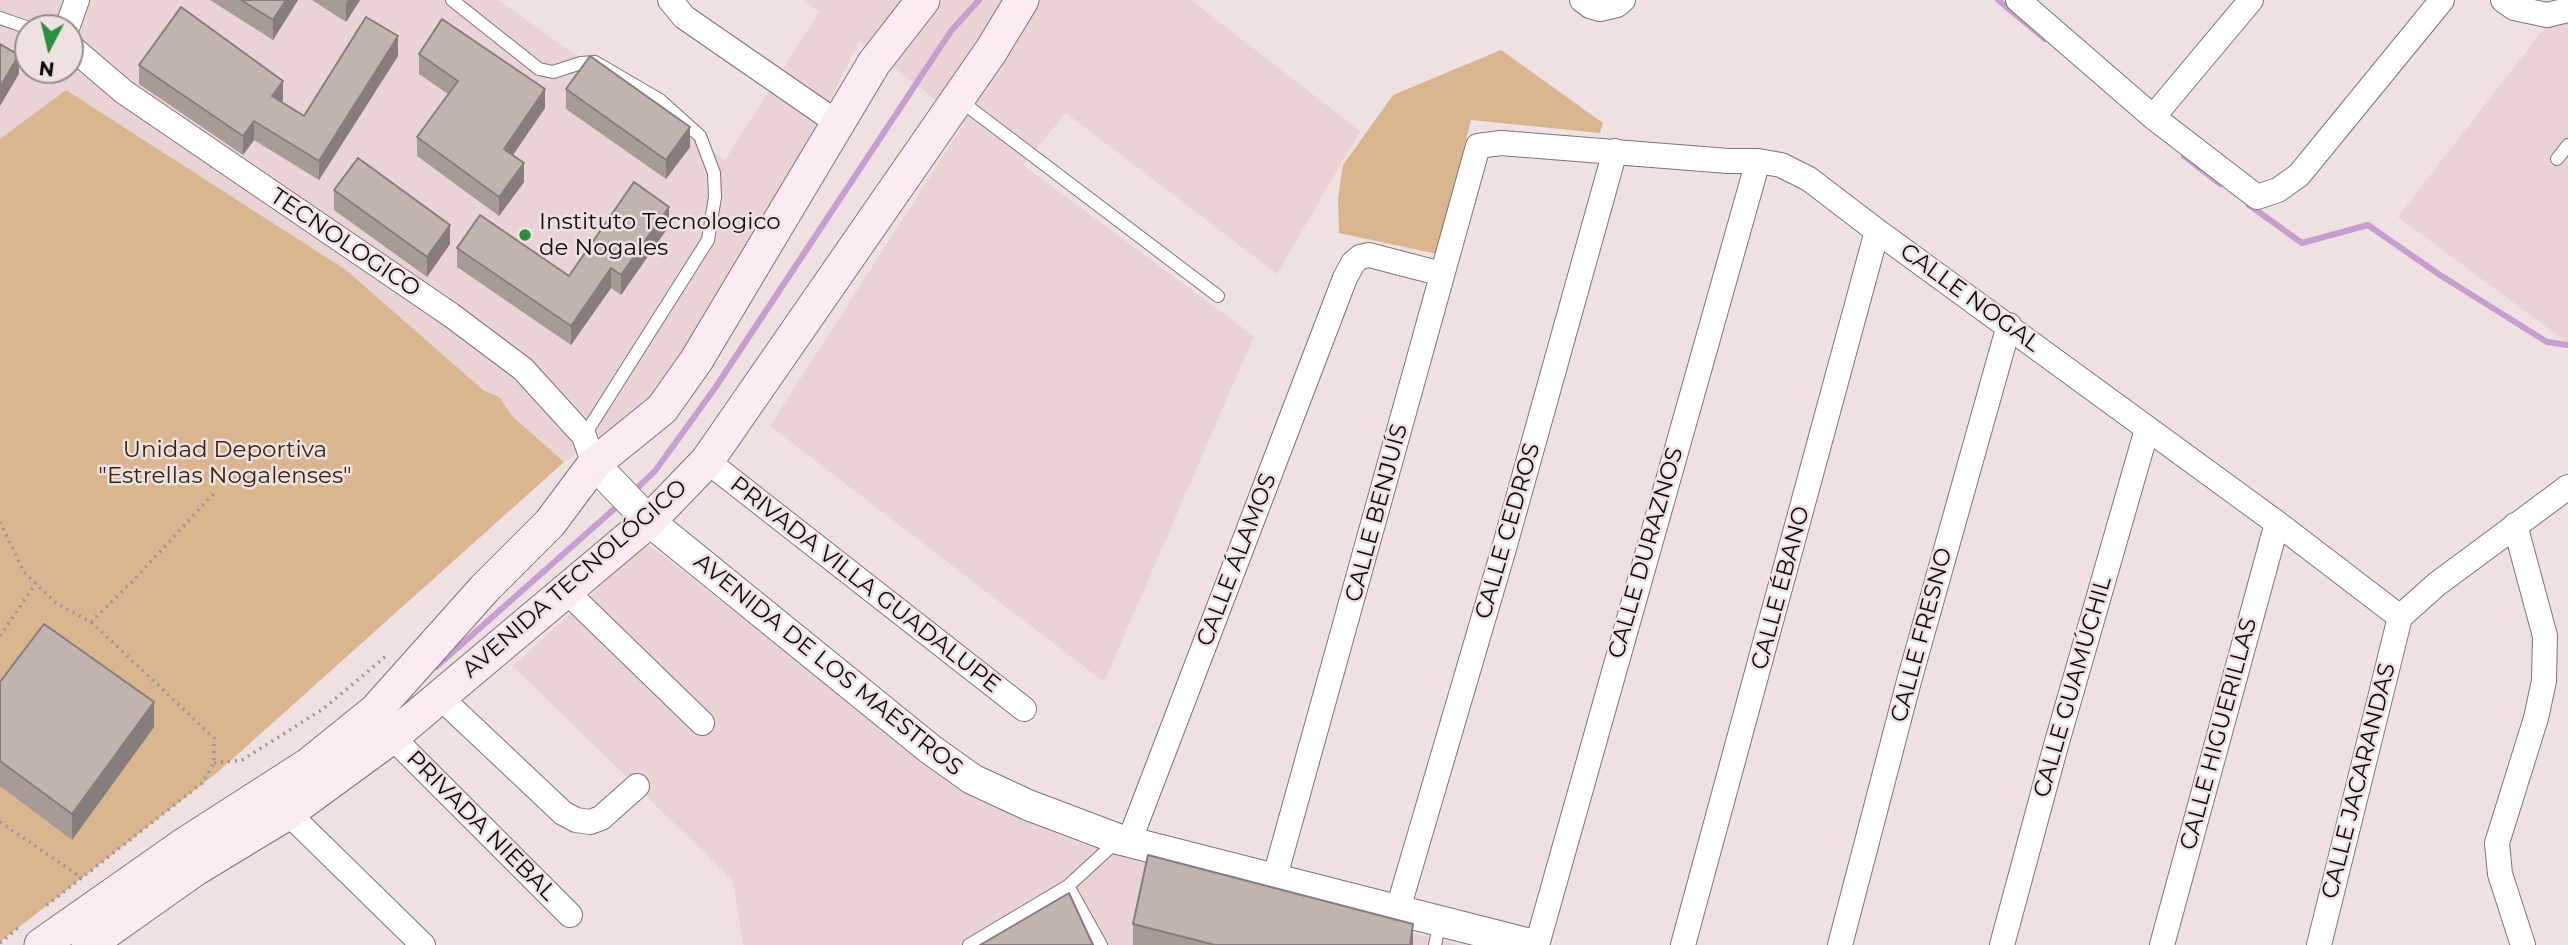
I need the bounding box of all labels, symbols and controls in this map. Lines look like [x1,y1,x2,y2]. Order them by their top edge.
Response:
north arrow [14,14,84,84]
text: N [38,56,56,81]
street label: TECNOLOGICO [265,183,425,303]
place label: Instituto Tecnologico de Nogales [539,208,781,262]
marker: Instituto Tecnologico de Nogales [517,227,533,243]
street label: CALLE NOGAL [1894,238,2046,358]
street label: CALLE BENJUÍS [1340,421,1414,605]
park label: Unidad Deportiva "Estrellas Nogalenses" [98,436,352,490]
street label: CALLE CEDROS [1470,440,1546,622]
street label: CALLE DURAZNOS [1603,444,1689,662]
street label: CALLE ÁLAMOS [1191,470,1283,650]
street label: PRIVADA VILLA GUADALUPE [724,471,1006,699]
street label: AVENIDA TECNOLÓGICO [457,474,693,684]
street label: CALLE ÉBANO [1746,503,1816,673]
street label: CALLE FRESNO [1885,545,1959,725]
street label: AVENIDA DE LOS MAESTROS [688,548,968,782]
street label: CALLE GUAMÚCHIL [2028,573,2118,801]
street label: CALLE HIGUERILLAS [2175,615,2263,853]
street label: CALLE JACARANDAS [2316,660,2402,902]
street label: PRIVADA NIEBAL [400,745,562,907]

